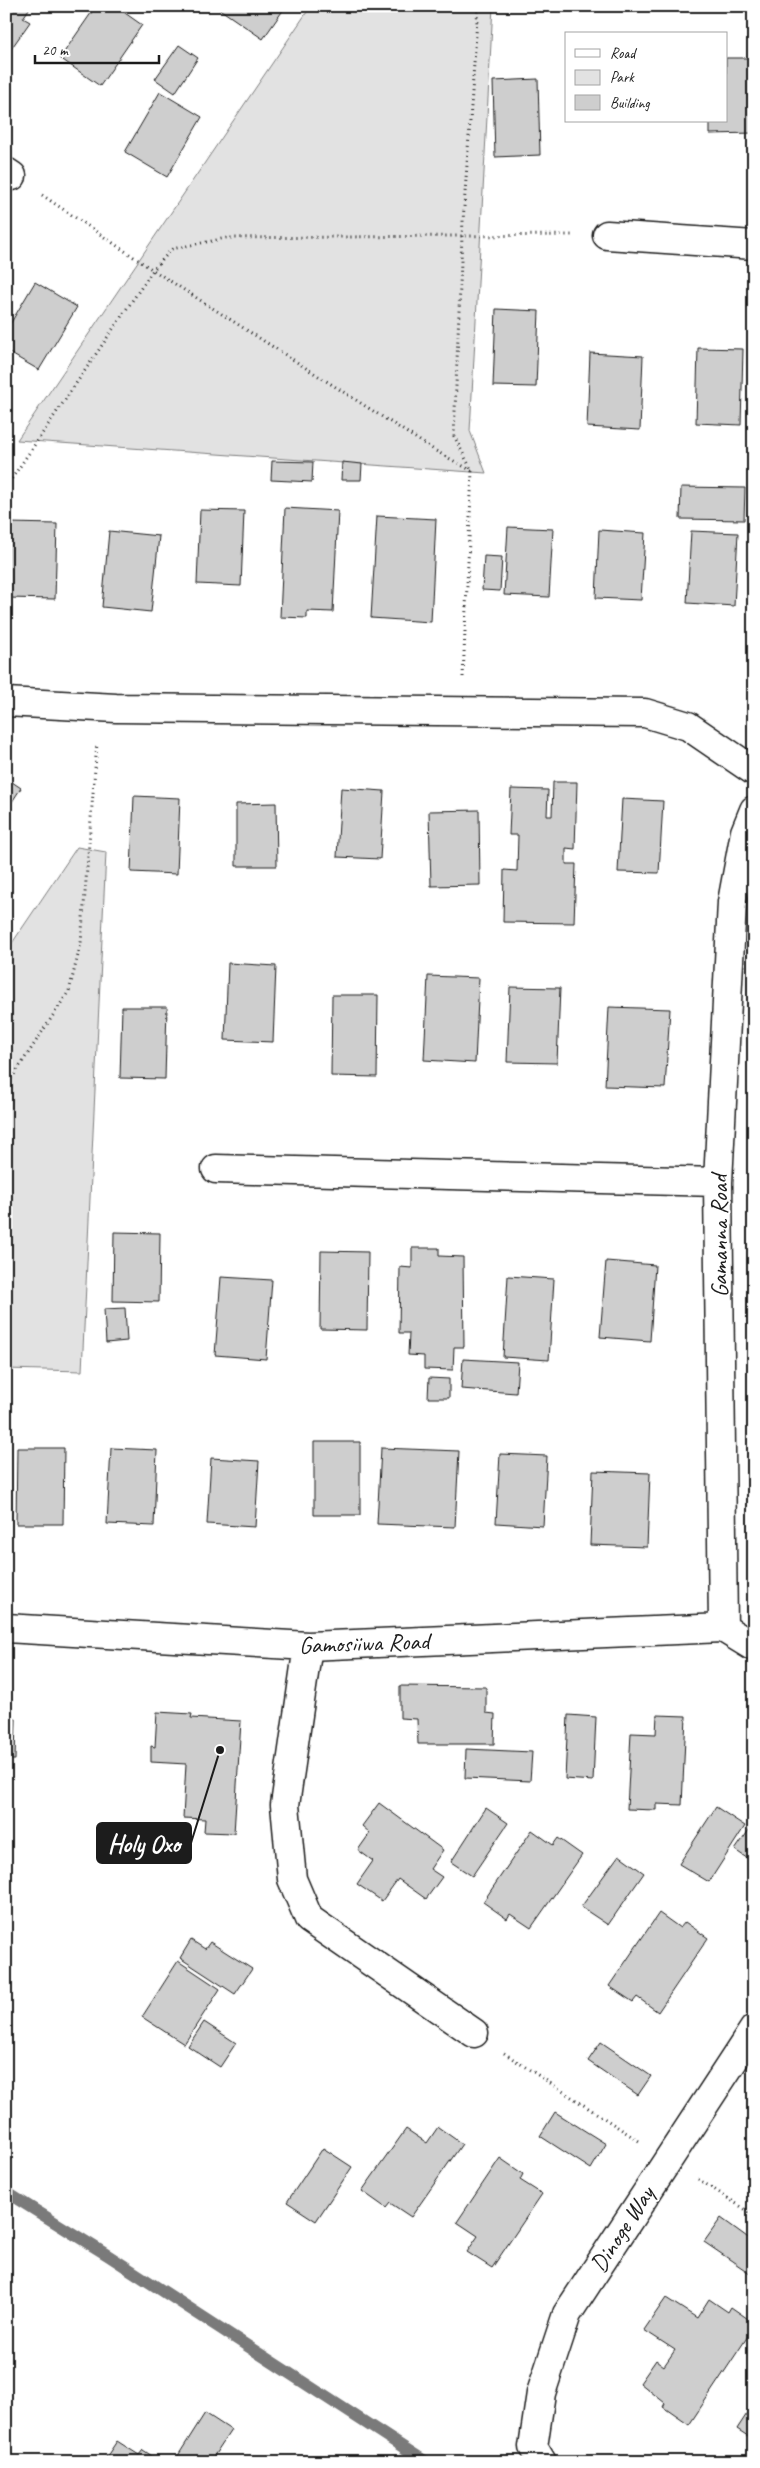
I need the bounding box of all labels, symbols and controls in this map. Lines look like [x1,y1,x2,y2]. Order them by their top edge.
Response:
scale bar [35,32,159,64]
legend [565,32,728,122]
text: 20 m [42,41,69,60]
text: Road [610,44,637,63]
text: Park [610,68,635,87]
text: Building [610,94,650,113]
street label: Gamanna Road [704,1171,734,1297]
street label: Gamosiiwa Road [298,1626,433,1660]
callout: Holy Oxo [97,1823,191,1863]
text: Holy Oxo [108,1828,183,1860]
street label: Dinoge Way [583,2179,662,2277]

